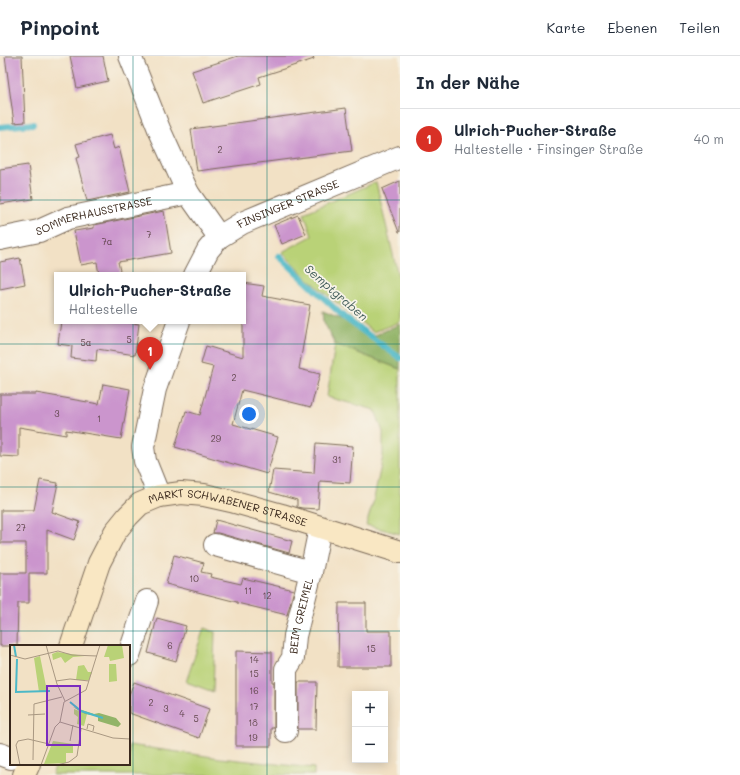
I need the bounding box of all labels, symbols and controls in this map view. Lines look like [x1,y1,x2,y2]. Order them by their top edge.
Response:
text: Pinpoint [20,15,100,40]
text: Karte [546,18,586,37]
text: Ebenen [608,18,657,37]
text: Teilen [679,18,720,37]
text: In der Nähe [416,71,520,93]
text: Ulrich-Pucher-Straße [454,120,617,140]
text: 1 [426,130,432,147]
text: 40 m [694,130,724,147]
text: Haltestelle · Finsinger Straße [454,140,643,157]
house number: 2 [217,144,223,155]
street label: FINSINGER STRASSE [234,175,341,231]
street label: SOMMERHAUSSTRASSE [34,193,153,238]
house number: 7 [146,229,152,240]
house number: 7a [102,236,113,247]
water label: Semptgraben [302,260,372,324]
popup [54,272,246,324]
text: Ulrich-Pucher-Straße [69,280,231,300]
text: Haltestelle [69,300,138,317]
house number: 5 [126,334,132,345]
house number: 5a [81,337,92,348]
pin: 1 [137,337,163,370]
house number: 2 [231,372,237,383]
your location [239,404,259,424]
house number: 3 [54,408,60,419]
house number: 1 [97,413,101,424]
house number: 29 [211,433,222,444]
house number: 31 [332,454,342,465]
street label: MARKT SCHWABENER STRASSE [146,485,309,529]
house number: 27 [16,522,26,533]
house number: 10 [189,573,199,584]
street label: BEIM GREIMEL [285,576,316,654]
house number: 11 [244,585,252,596]
house number: 12 [262,590,272,601]
house number: 6 [167,640,173,651]
house number: 15 [366,643,376,654]
inset map [10,645,130,765]
house number: 14 [249,654,259,665]
house number: 15 [249,668,259,679]
house number: 16 [249,685,259,696]
map controls [352,691,388,763]
button: + [352,691,388,727]
house number: 2 [148,697,154,708]
house number: 17 [249,701,259,712]
house number: 3 [163,703,169,714]
house number: 4 [179,708,185,719]
house number: 5 [193,713,199,724]
house number: 18 [248,717,258,728]
button: − [352,727,388,763]
house number: 19 [248,732,258,743]

